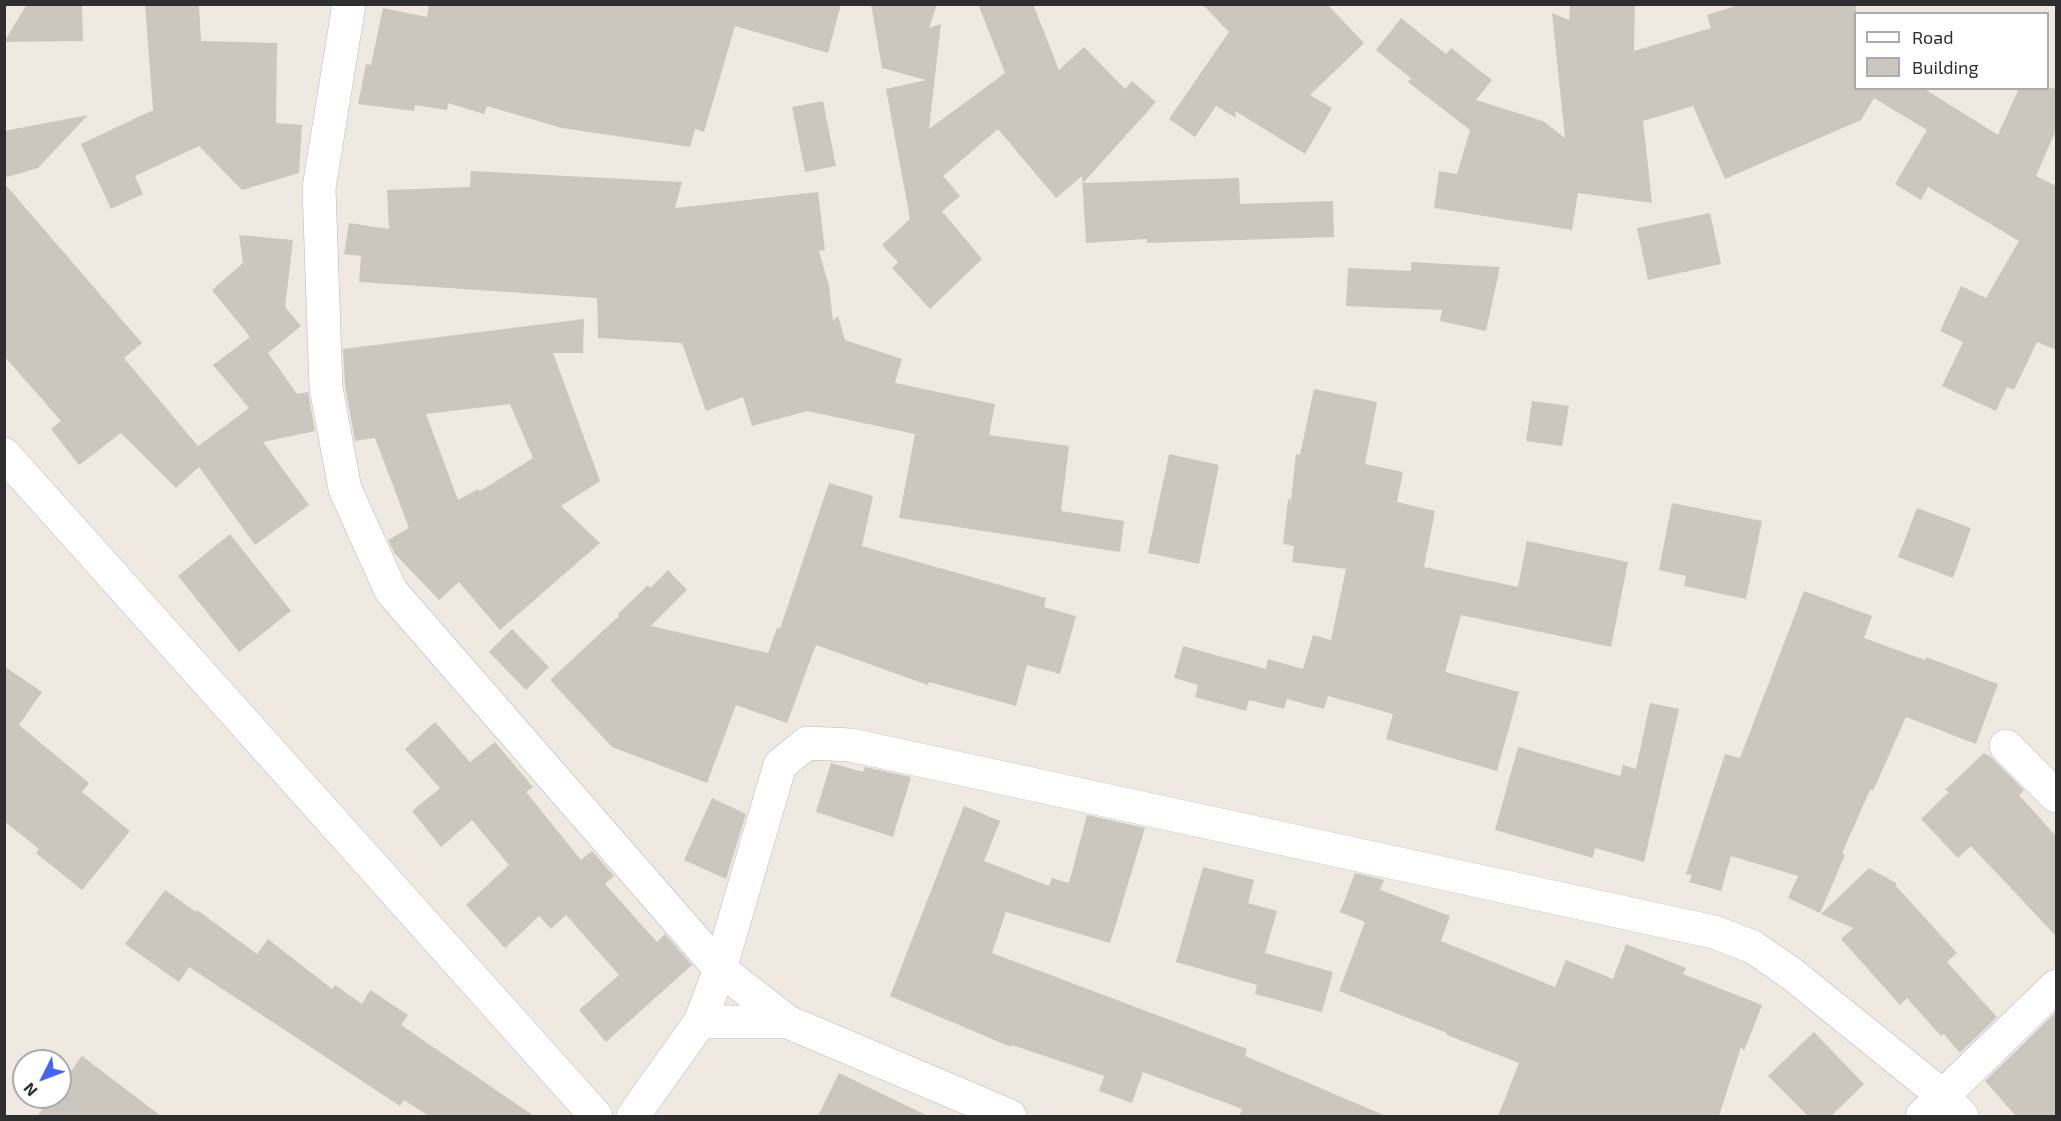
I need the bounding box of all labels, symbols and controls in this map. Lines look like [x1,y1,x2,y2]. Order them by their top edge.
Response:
legend [1854,12,2049,90]
text: Road [1912,26,1953,48]
text: Building [1912,56,1979,78]
north arrow [12,1049,72,1109]
text: N [19,1079,41,1101]

